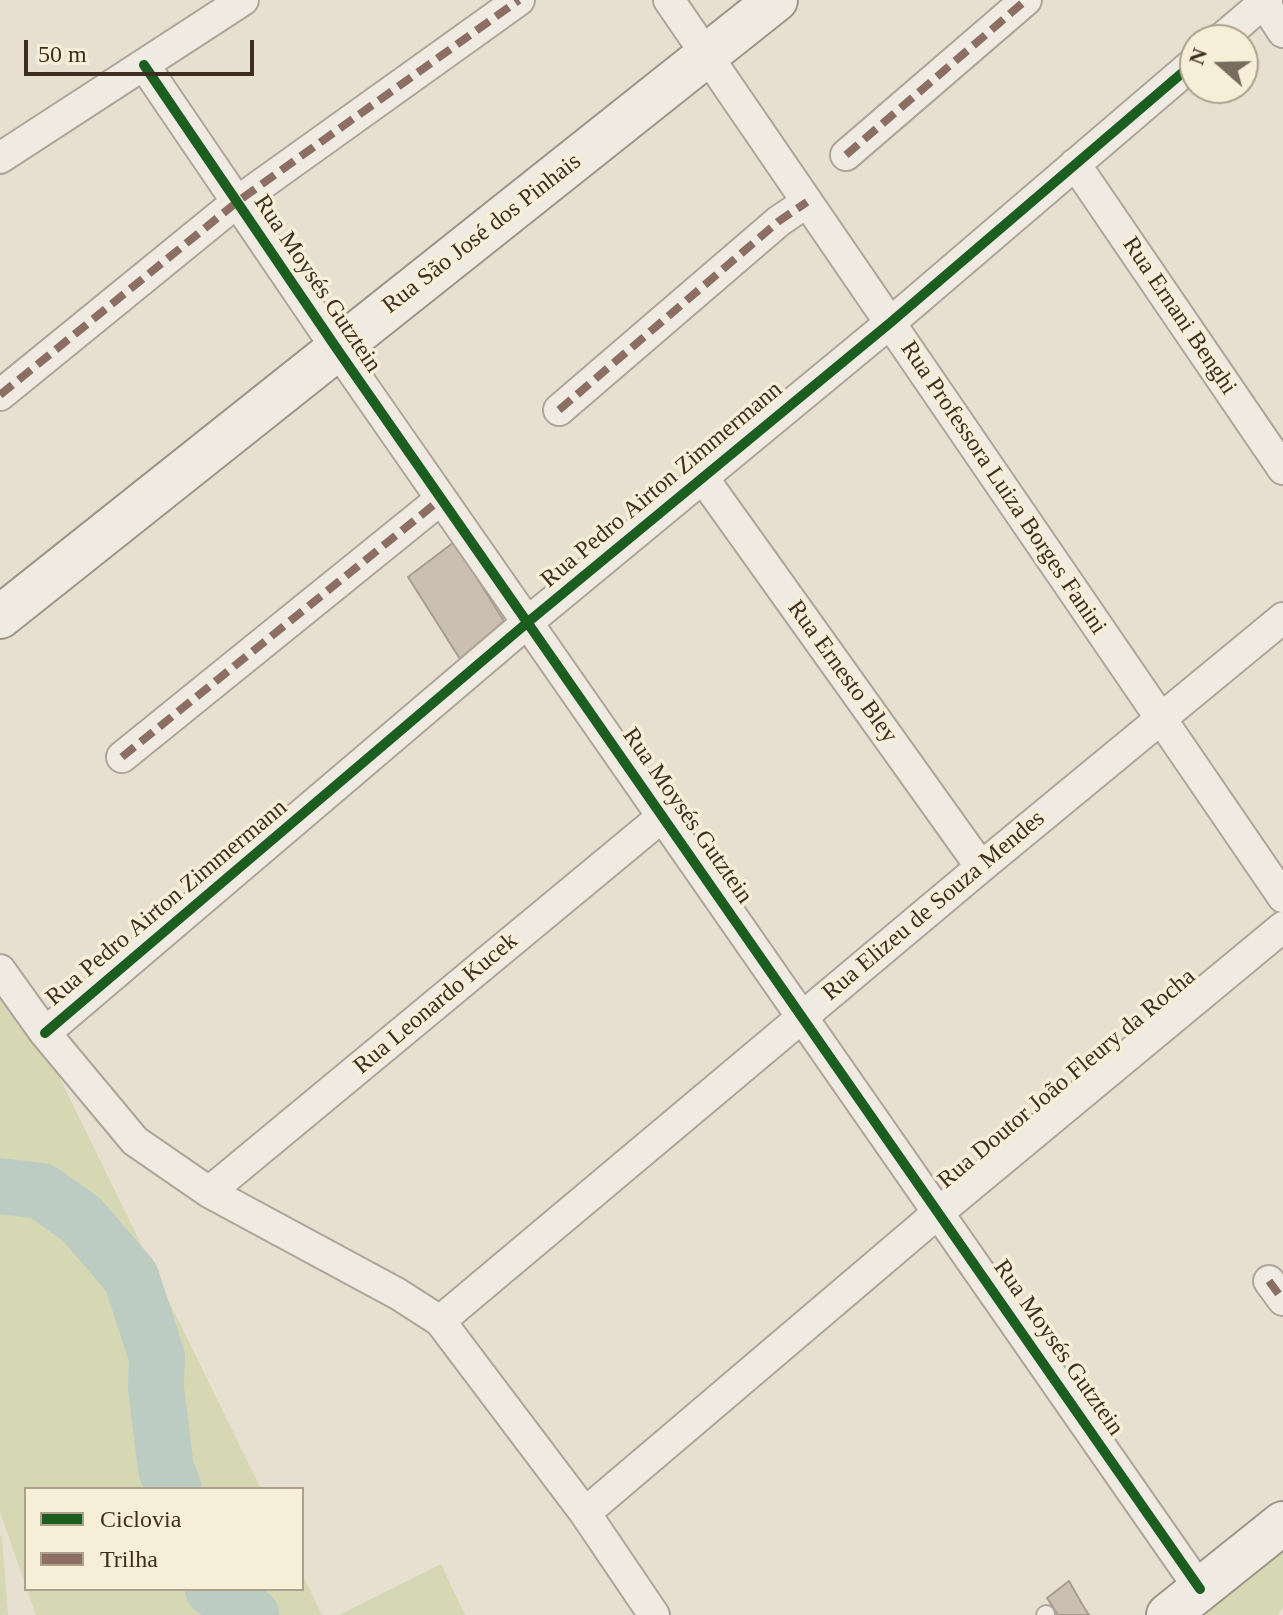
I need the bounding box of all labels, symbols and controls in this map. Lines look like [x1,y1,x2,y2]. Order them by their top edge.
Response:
scale bar [28,24,258,74]
north arrow [1179,24,1259,104]
text: 50 m [38,41,87,67]
text: N [1183,45,1212,68]
street label: Rua São José dos Pinhais [377,148,587,320]
street label: Rua Moysés Gutztein [247,190,387,378]
street label: Rua Ernani Benghi [1116,232,1242,400]
street label: Rua Professora Luiza Borges Fanini [894,336,1112,640]
street label: Rua Pedro Airton Zimmermann [536,376,788,594]
street label: Rua Ernesto Bley [781,595,903,749]
street label: Rua Moysés Gutztein [616,723,758,909]
street label: Rua Pedro Airton Zimmermann [41,794,293,1012]
street label: Rua Elizeu de Souza Mendes [817,805,1051,1007]
street label: Rua Leonardo Kucek [348,927,524,1081]
street label: Rua Doutor João Fleury da Rocha [932,963,1202,1195]
street label: Rua Moysés Gutztein [987,1255,1129,1441]
legend [24,1487,304,1591]
text: Ciclovia [100,1506,181,1532]
text: Trilha [100,1546,158,1572]

